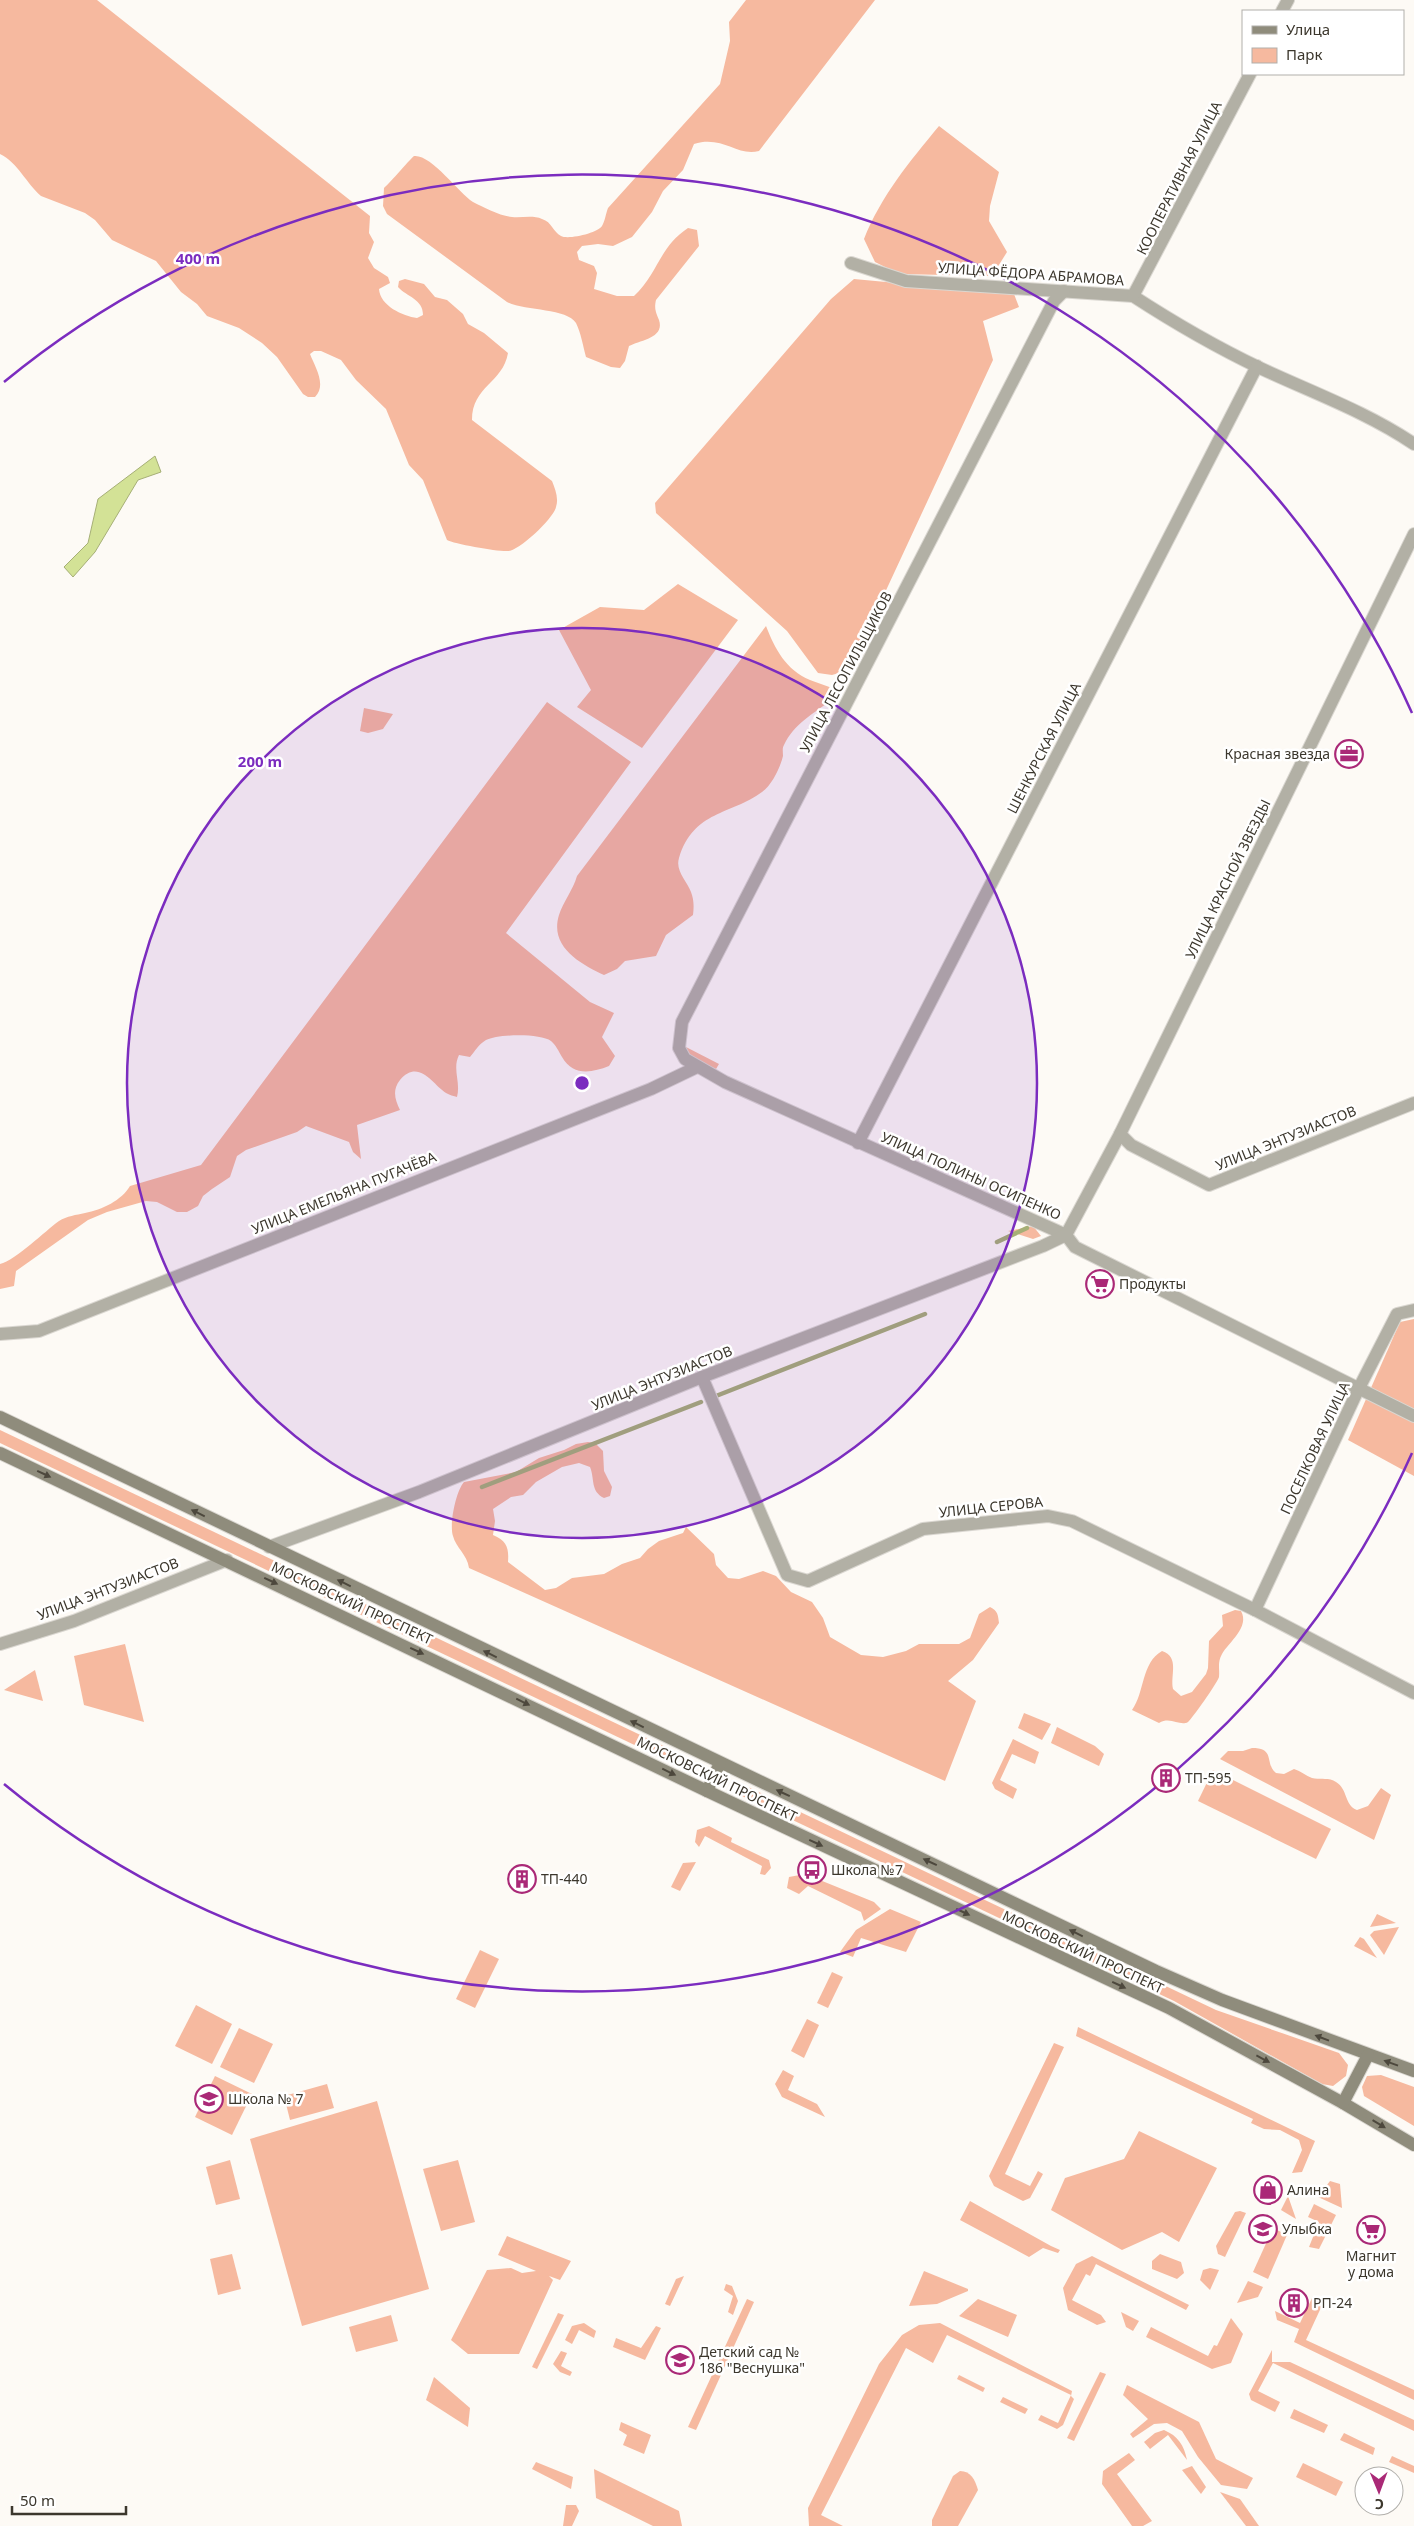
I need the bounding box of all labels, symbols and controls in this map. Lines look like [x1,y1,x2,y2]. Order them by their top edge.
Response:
legend [1242,10,1404,75]
text: Улица [1286,19,1330,39]
text: Парк [1286,44,1322,64]
street label: КООПЕРАТИВНАЯ УЛИЦА [1132,98,1226,258]
text: 400 m [176,248,220,268]
street label: УЛИЦА ФЁДОРА АБРАМОВА [937,258,1125,289]
street label: УЛИЦА ЛЕСОПИЛЬЩИКОВ [795,588,896,756]
street label: ШЕНКУРСКАЯ УЛИЦА [1002,679,1085,817]
office icon: Красная звезда [1334,739,1364,769]
place label: Красная звезда [1224,744,1330,763]
text: 200 m [238,751,282,771]
street label: УЛИЦА КРАСНОЙ ЗВЕЗДЫ [1181,796,1274,962]
centre of rings [573,1074,591,1092]
street label: УЛИЦА ЭНТУЗИАСТОВ [1213,1101,1359,1174]
street label: УЛИЦА ПОЛИНЫ ОСИПЕНКО [878,1127,1064,1224]
street label: УЛИЦА ЕМЕЛЬЯНА ПУГАЧЁВА [249,1147,439,1238]
supermarket icon: Продукты [1085,1269,1115,1299]
place label: Продукты [1119,1274,1186,1293]
street label: УЛИЦА ЭНТУЗИАСТОВ [589,1341,735,1414]
street label: ПОСЕЛКОВАЯ УЛИЦА [1275,1378,1354,1517]
one-way arrow [37,1470,51,1478]
street label: УЛИЦА СЕРОВА [938,1492,1044,1521]
one-way arrow [190,1509,205,1517]
street label: УЛИЦА ЭНТУЗИАСТОВ [34,1553,181,1624]
street label: МОСКОВСКИЙ ПРОСПЕКТ [268,1557,436,1648]
one-way arrow [263,1577,278,1585]
one-way arrow [337,1579,351,1587]
one-way arrow [410,1647,424,1655]
one-way arrow [483,1649,498,1658]
one-way arrow [516,1698,530,1706]
one-way arrow [630,1720,644,1728]
street label: МОСКОВСКИЙ ПРОСПЕКТ [634,1731,801,1826]
building icon: ТП-595 [1151,1763,1181,1793]
one-way arrow [662,1768,677,1777]
place label: ТП-595 [1185,1768,1232,1787]
one-way arrow [776,1789,790,1797]
one-way arrow [809,1839,823,1847]
bus stop icon: Школа №7 [797,1855,827,1885]
one-way arrow [923,1858,937,1866]
place label: Школа №7 [831,1860,903,1879]
building icon: ТП-440 [507,1864,537,1894]
place label: ТП-440 [541,1869,588,1888]
street label: МОСКОВСКИЙ ПРОСПЕКТ [999,1906,1167,1997]
one-way arrow [956,1908,970,1916]
one-way arrow [1069,1929,1083,1937]
one-way arrow [1112,1981,1126,1989]
one-way arrow [1314,2034,1329,2042]
one-way arrow [1256,2055,1271,2063]
one-way arrow [1383,2059,1398,2067]
school or university icon: Школа № 7 [194,2084,224,2114]
place label: Школа № 7 [228,2089,304,2108]
one-way arrow [1372,2119,1385,2128]
shop icon: Алина [1253,2175,1283,2205]
place label: Алина [1287,2180,1329,2199]
school or university icon: Улыбка [1248,2214,1278,2244]
supermarket icon: Магнит у дома [1356,2215,1386,2245]
place label: Улыбка [1282,2219,1332,2238]
place label: Магнит у дома [1346,2246,1397,2281]
building icon: РП-24 [1279,2288,1309,2318]
place label: РП-24 [1313,2293,1352,2312]
place label: Детский сад № 186 "Веснушка" [699,2342,805,2377]
school or university icon: Детский сад № 186 "Веснушка" [665,2345,695,2375]
north arrow [1354,2466,1404,2516]
scale bar [12,2484,126,2516]
text: 50 m [20,2490,55,2510]
text: С [1375,2495,1384,2514]

